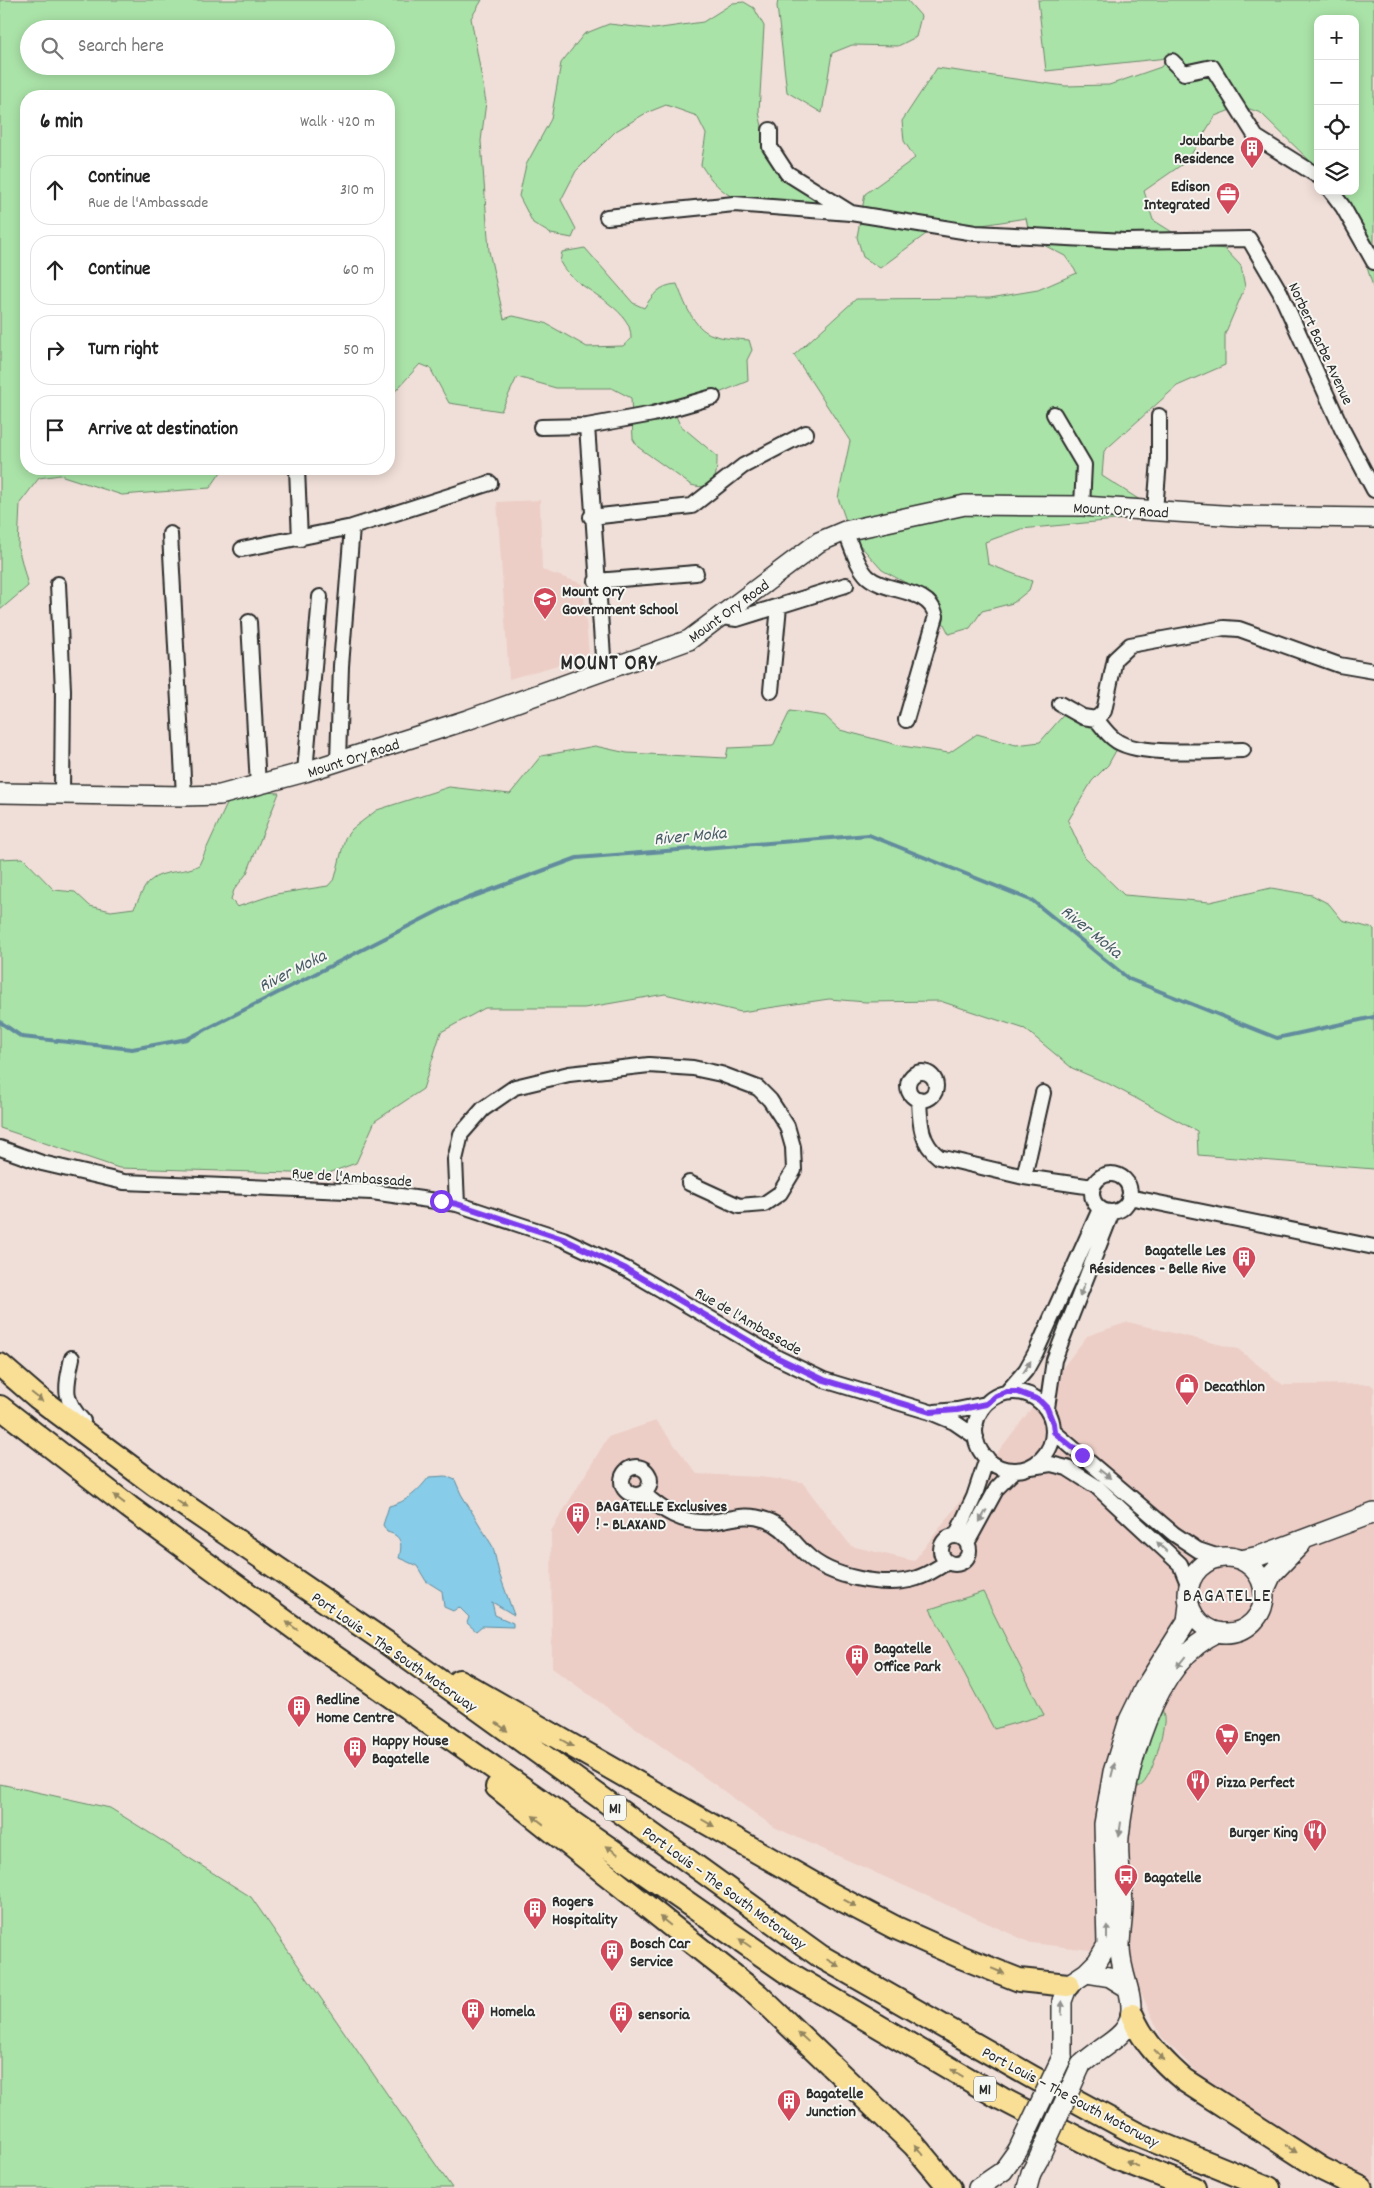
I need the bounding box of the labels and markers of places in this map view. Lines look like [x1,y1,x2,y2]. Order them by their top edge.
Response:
place label: Joubarbe Residence [1174,130,1234,171]
building icon: Joubarbe Residence [1239,135,1265,169]
place label: Edison Integrated [1144,176,1210,217]
office icon: Edison Integrated [1215,181,1241,215]
place label: Mount Ory Government School [562,581,678,622]
school or university icon: Mount Ory Government School [532,586,558,620]
place label: Bagatelle Les Résidences - Belle Rive [1089,1240,1226,1281]
building icon: Bagatelle Les Résidences - Belle Rive [1231,1245,1257,1279]
shop icon: Decathlon [1174,1372,1200,1406]
place label: Decathlon [1204,1376,1265,1399]
place label: BAGATELLE Exclusives ! - BLAXAND [596,1496,728,1537]
building icon: BAGATELLE Exclusives ! - BLAXAND [565,1501,591,1535]
place label: Bagatelle Office Park [874,1638,941,1679]
building icon: Bagatelle Office Park [844,1643,870,1677]
place label: Redline Home Centre [316,1689,394,1730]
building icon: Redline Home Centre [286,1694,312,1728]
supermarket icon: Engen [1214,1722,1240,1756]
place label: Engen [1244,1726,1280,1749]
place label: Happy House Bagatelle [372,1730,449,1771]
building icon: Happy House Bagatelle [342,1735,368,1769]
restaurant icon: Pizza Perfect [1185,1768,1211,1802]
place label: Pizza Perfect [1216,1772,1295,1795]
restaurant icon: Burger King [1302,1818,1328,1852]
place label: Burger King [1229,1822,1298,1845]
bus stop icon: Bagatelle [1113,1863,1139,1897]
place label: Bagatelle [1144,1867,1201,1890]
place label: Rogers Hospitality [552,1891,618,1932]
building icon: Rogers Hospitality [522,1896,548,1930]
place label: Bosch Car Service [630,1933,691,1974]
building icon: Bosch Car Service [599,1938,625,1972]
building icon: Homela [460,1997,486,2031]
building icon: sensoria [608,2000,634,2034]
place label: Homela [490,2001,536,2024]
place label: sensoria [638,2004,691,2027]
place label: Bagatelle Junction [806,2083,863,2124]
building icon: Bagatelle Junction [776,2088,802,2122]

